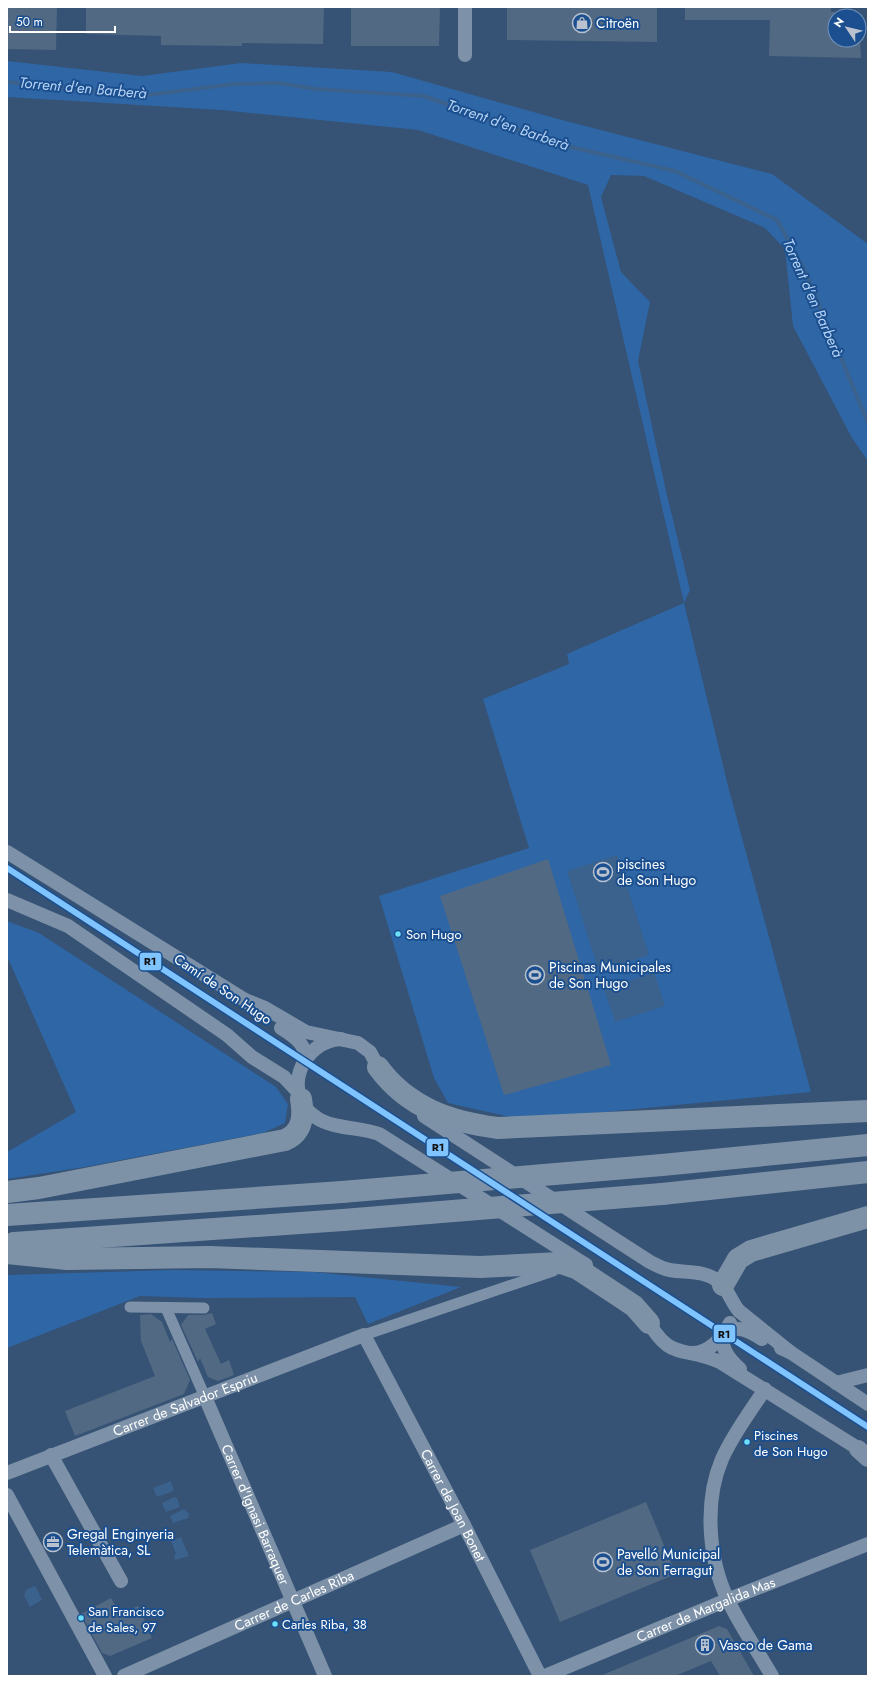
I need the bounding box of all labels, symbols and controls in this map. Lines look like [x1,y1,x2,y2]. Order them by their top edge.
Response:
scale bar [10,8,115,34]
north arrow [827,8,867,48]
shop icon: Citroën [571,12,593,34]
text: 50 m [16,13,43,31]
place label: Citroën [596,13,639,33]
text: N [830,14,848,30]
water label: Torrent d'en Barberà [18,71,148,105]
water label: Torrent d'en Barberà [444,94,573,156]
water label: Torrent d'en Barberà [777,235,849,362]
place label: piscines de Son Hugo [617,854,697,890]
sports icon: piscines de Son Hugo [592,861,614,883]
place label: Son Hugo [406,925,462,944]
marker: Son Hugo [393,929,403,939]
street label: Camí de Son Hugo [170,949,276,1029]
line badge: R1 [139,952,162,971]
text: R1 [144,953,156,969]
place label: Piscinas Municipales de Son Hugo [549,957,671,993]
sports icon: Piscinas Municipales de Son Hugo [524,964,546,986]
line badge: R1 [426,1138,449,1157]
text: R1 [432,1139,444,1155]
line badge: R1 [713,1324,736,1343]
text: R1 [718,1326,730,1342]
street label: Carrer de Salvador Espriu [110,1367,260,1441]
place label: Piscines de Son Hugo [754,1426,828,1461]
marker: Piscines de Son Hugo [742,1437,752,1447]
street label: Carrer d'Ignasi Barraquer [217,1441,295,1588]
street label: Carrer de Joan Bonet [416,1446,491,1565]
place label: Gregal Enginyeria Telemàtica, SL [67,1524,174,1560]
office icon: Gregal Enginyeria Telemàtica, SL [42,1531,64,1553]
place label: Pavelló Municipal de Son Ferragut [617,1544,720,1580]
sports icon: Pavelló Municipal de Son Ferragut [592,1551,614,1573]
street label: Carrer de Carles Riba [231,1565,357,1636]
street label: Carrer de Margalida Mas [633,1572,778,1647]
place label: San Francisco de Sales, 97 [88,1602,164,1637]
marker: San Francisco de Sales, 97 [76,1613,86,1623]
place label: Carles Riba, 38 [282,1615,367,1634]
marker: Carles Riba, 38 [270,1619,280,1629]
building icon: Vasco de Gama [694,1634,716,1656]
place label: Vasco de Gama [719,1635,812,1655]

